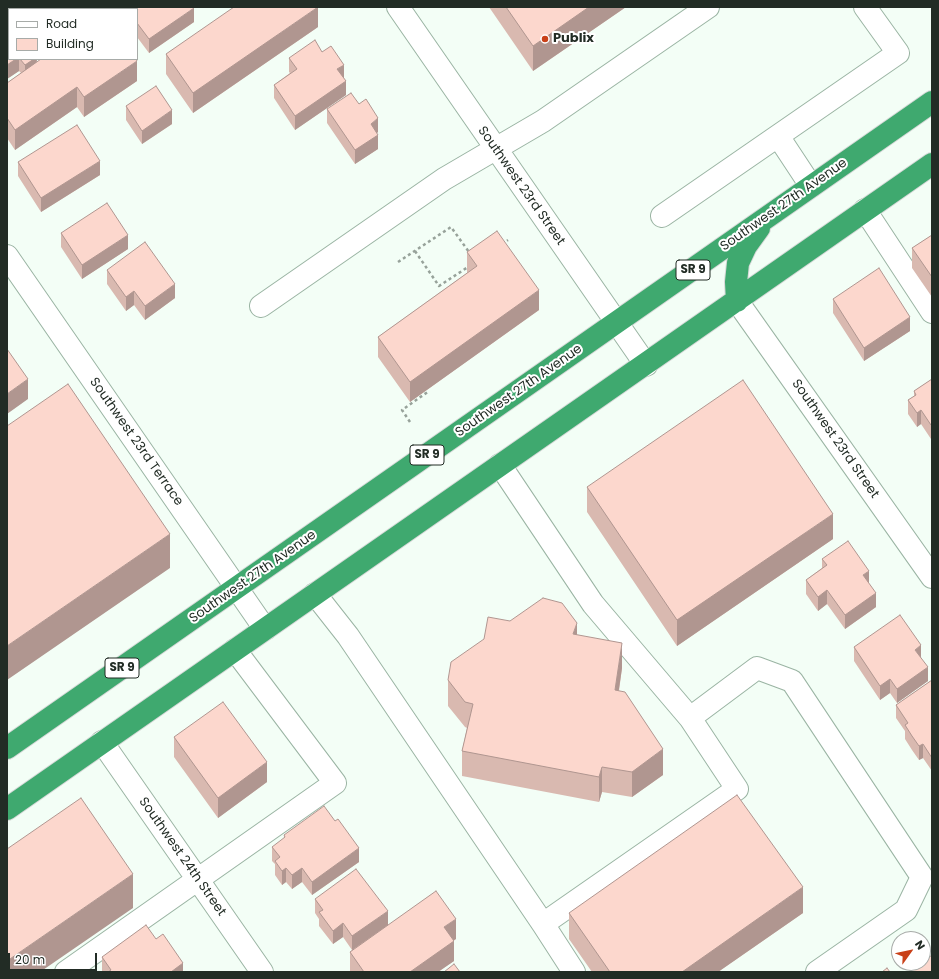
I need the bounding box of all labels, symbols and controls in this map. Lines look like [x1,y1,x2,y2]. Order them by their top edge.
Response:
legend [8,8,138,60]
text: Road [46,15,77,32]
place label: Publix [553,31,594,47]
marker: Publix [540,34,550,44]
text: Building [46,35,94,52]
street label: Southwest 23rd Street [474,124,568,248]
street label: Southwest 27th Avenue [718,155,850,255]
road number: SR 9 [676,260,710,280]
street label: Southwest 27th Avenue [453,341,585,441]
street label: Southwest 23rd Terrace [86,375,186,509]
street label: Southwest 23rd Street [788,377,882,501]
road number: SR 9 [410,445,444,465]
street label: Southwest 27th Avenue [187,527,319,627]
road number: SR 9 [105,658,139,678]
street label: Southwest 24th Street [135,795,229,919]
north arrow [891,931,931,971]
text: N [911,937,929,953]
scale bar [10,945,99,971]
text: 20 m [15,951,45,968]

